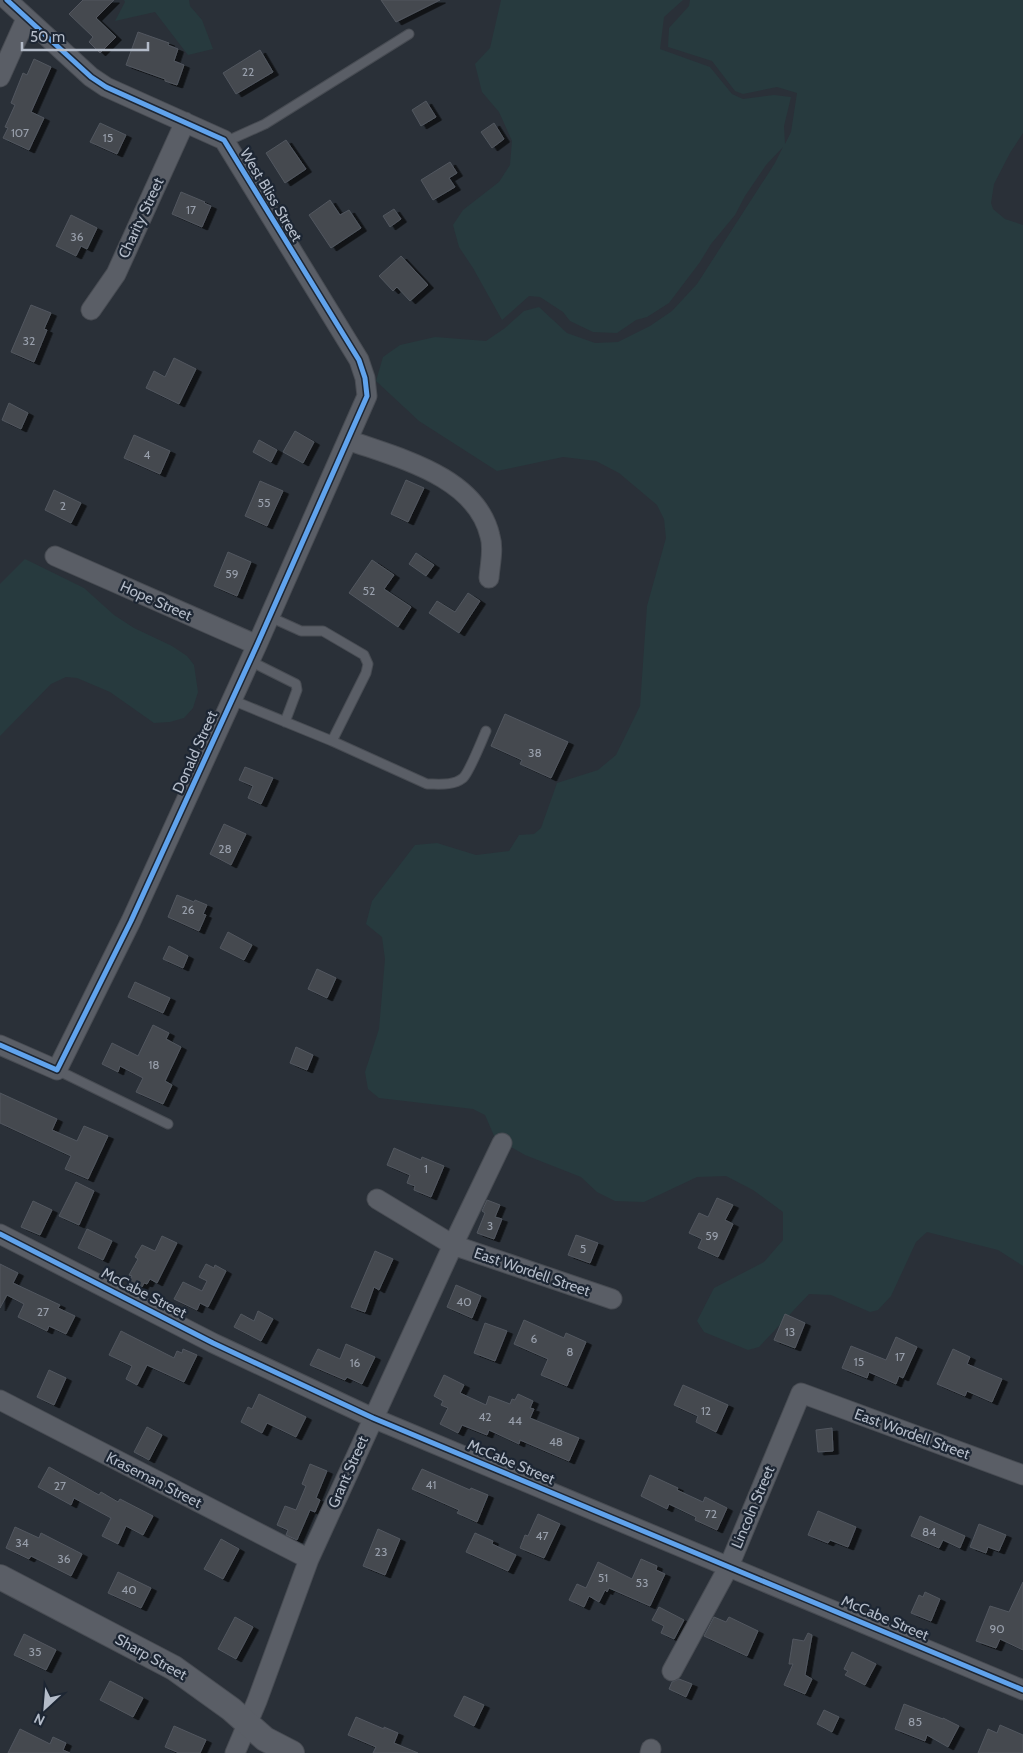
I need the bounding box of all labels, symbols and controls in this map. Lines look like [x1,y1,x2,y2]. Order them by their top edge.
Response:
scale bar [22,20,149,52]
text: 50 m [30,28,65,46]
house number: 22 [242,64,254,79]
house number: 107 [11,125,29,140]
house number: 15 [103,130,113,145]
street label: West Bliss Street [236,145,306,245]
street label: Charity Street [114,175,168,261]
house number: 17 [186,202,196,217]
house number: 36 [70,229,84,244]
house number: 32 [23,333,35,348]
house number: 4 [144,447,151,462]
house number: 55 [258,495,270,510]
house number: 2 [60,498,66,513]
house number: 59 [225,566,239,581]
street label: Hope Street [117,577,195,625]
house number: 52 [363,583,375,598]
street label: Donald Street [169,708,221,796]
house number: 38 [528,745,542,760]
house number: 28 [218,841,232,856]
house number: 26 [181,902,195,917]
house number: 18 [148,1057,160,1072]
house number: 1 [424,1161,428,1176]
house number: 3 [487,1218,493,1233]
house number: 59 [705,1228,719,1243]
house number: 5 [580,1241,586,1256]
street label: East Wordell Street [472,1244,592,1300]
street label: McCabe Street [98,1264,190,1322]
house number: 40 [456,1294,472,1309]
house number: 27 [37,1304,49,1319]
house number: 13 [785,1324,795,1339]
house number: 6 [531,1331,538,1346]
house number: 8 [566,1344,574,1359]
house number: 17 [895,1349,905,1364]
house number: 15 [854,1354,864,1369]
house number: 16 [350,1355,361,1370]
house number: 12 [701,1403,711,1418]
street label: East Wordell Street [852,1405,972,1463]
house number: 42 [478,1409,492,1424]
house number: 44 [508,1413,522,1428]
street label: Grant Street [324,1433,372,1511]
house number: 48 [549,1434,563,1449]
street label: McCabe Street [465,1436,557,1488]
street label: Kraseman Street [103,1448,205,1512]
street label: Lincoln Street [728,1463,778,1551]
house number: 41 [426,1477,436,1492]
house number: 27 [54,1478,66,1493]
house number: 72 [705,1506,717,1521]
house number: 84 [922,1524,936,1539]
house number: 47 [536,1528,548,1543]
house number: 34 [15,1535,29,1550]
house number: 23 [375,1544,387,1559]
house number: 36 [57,1551,71,1566]
house number: 51 [598,1570,608,1585]
house number: 53 [636,1575,648,1590]
house number: 40 [121,1582,137,1597]
street label: McCabe Street [839,1592,931,1644]
house number: 90 [989,1621,1005,1636]
street label: Sharp Street [112,1630,190,1684]
house number: 35 [29,1644,41,1659]
north arrow [20,1683,70,1733]
text: N [31,1709,48,1730]
house number: 85 [908,1714,922,1729]

